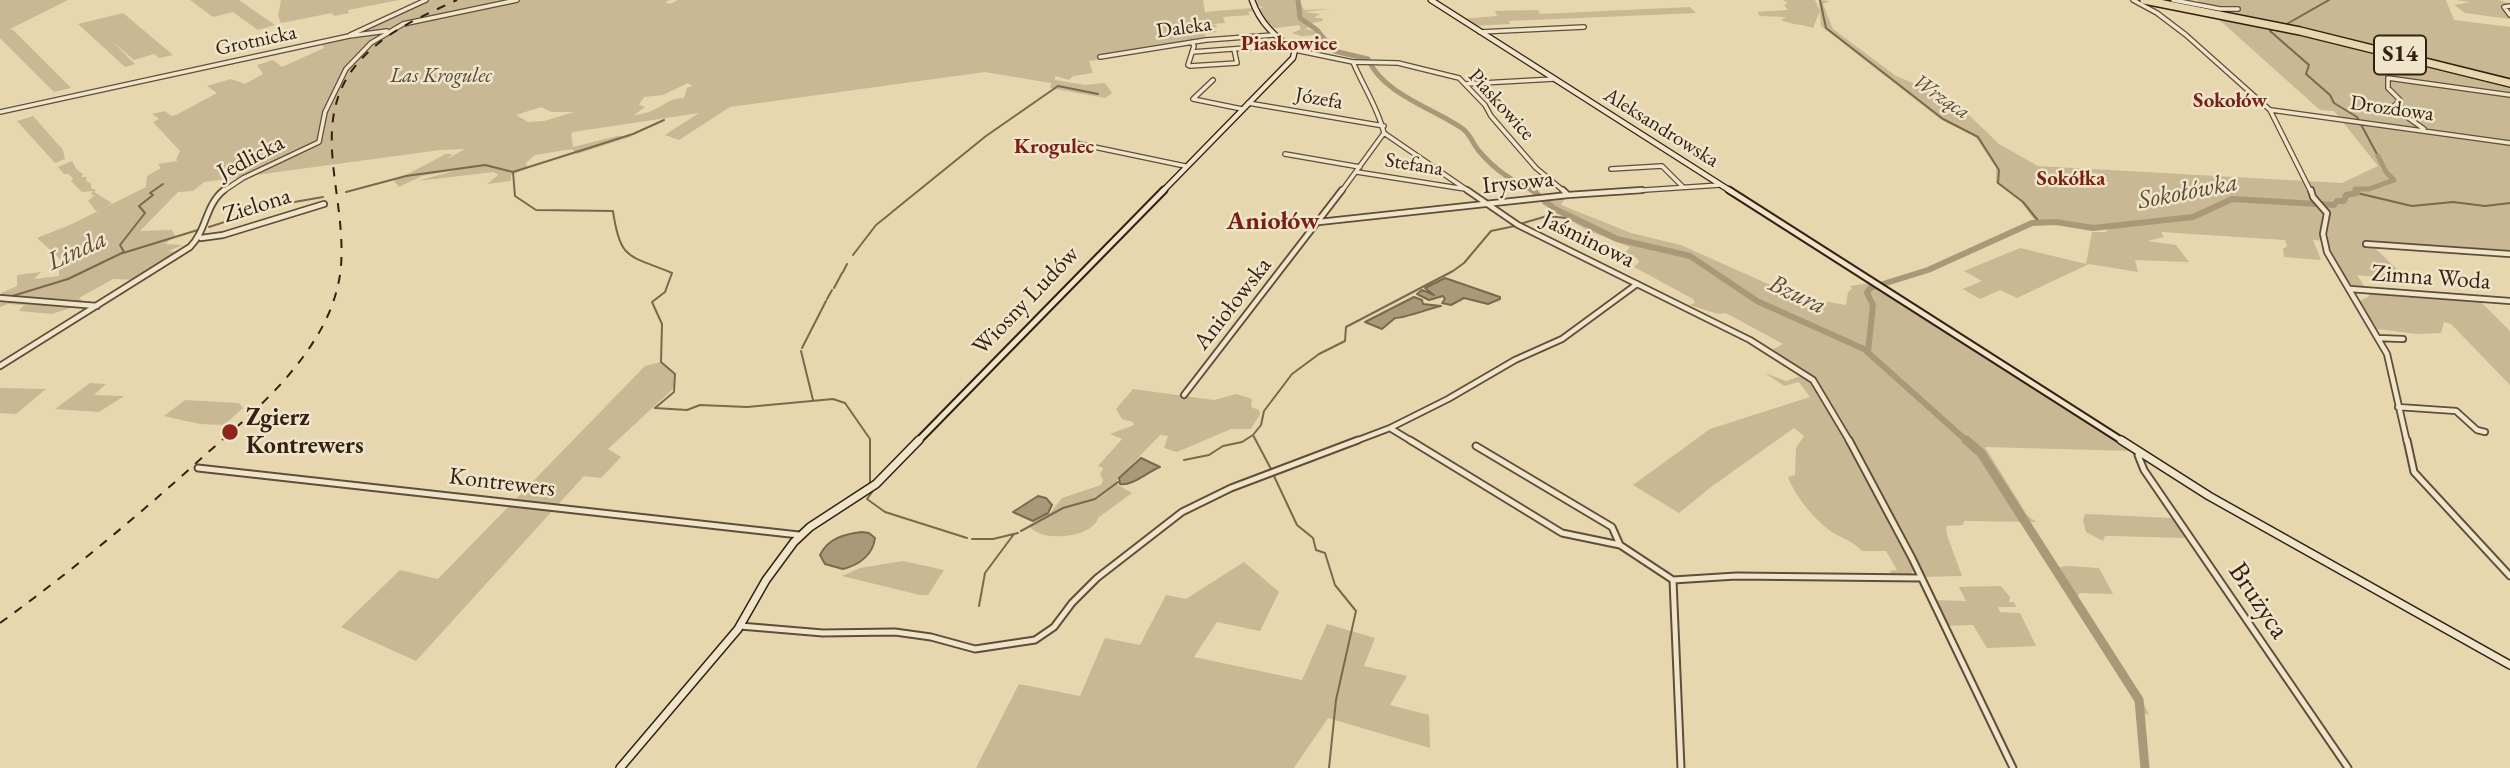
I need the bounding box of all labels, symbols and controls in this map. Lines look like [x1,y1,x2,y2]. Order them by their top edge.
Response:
street label: Daleka [1155,12,1213,44]
street label: Grotnicka [213,20,299,62]
district label: Piaskowice [1241,31,1337,57]
road number: S14 [2374,36,2426,74]
park label: Las Krogulec [390,63,492,89]
street label: Piaskowice [1462,64,1540,146]
water label: Wrząca [1908,69,1974,125]
street label: Józefa [1293,82,1345,116]
street label: Aleksandrowska [1599,83,1723,173]
district label: Sokołów [2193,88,2267,114]
street label: Drozdowa [2349,91,2435,127]
street label: Jedlicka [213,128,289,188]
district label: Krogulec [1014,134,1094,160]
street label: Stefana [1383,148,1445,182]
street label: Irysowa [1481,165,1555,201]
district label: Sokółka [2037,166,2105,192]
water label: Sokołówka [2135,167,2241,217]
street label: Zielona [220,182,294,230]
street label: Jaśminowa [1537,205,1639,275]
district label: Aniołów [1226,206,1320,238]
water label: Linda [42,224,112,278]
street label: Wiosny Ludów [967,240,1085,362]
street label: Aniołowska [1188,252,1278,356]
street label: Zimna Woda [2371,259,2491,297]
water label: Bzura [1763,268,1831,322]
place label: Zgierz Kontrewers [246,404,364,460]
marker: Zgierz Kontrewers [220,422,240,442]
street label: Kontrewers [447,462,557,504]
street label: Brużyca [2220,556,2296,646]

